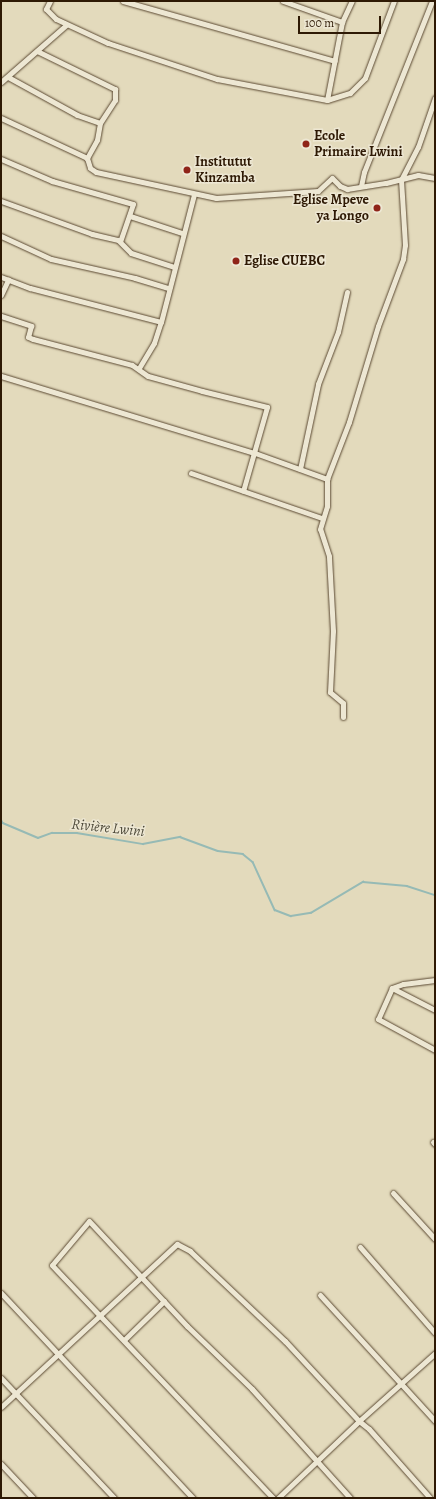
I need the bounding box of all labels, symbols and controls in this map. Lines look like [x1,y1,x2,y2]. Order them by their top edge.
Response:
scale bar [300,8,383,34]
text: 100 m [305,15,334,31]
place label: Ecole Primaire Lwini [314,128,403,160]
marker: Ecole Primaire Lwini [301,139,311,149]
place label: Institutut Kinzamba [195,154,255,186]
marker: Institutut Kinzamba [182,165,192,175]
place label: Eglise Mpeve ya Longo [293,192,369,224]
marker: Eglise Mpeve ya Longo [372,203,382,213]
place label: Eglise CUEBC [244,253,325,269]
marker: Eglise CUEBC [231,256,241,266]
water label: Rivière Lwini [71,815,145,841]

